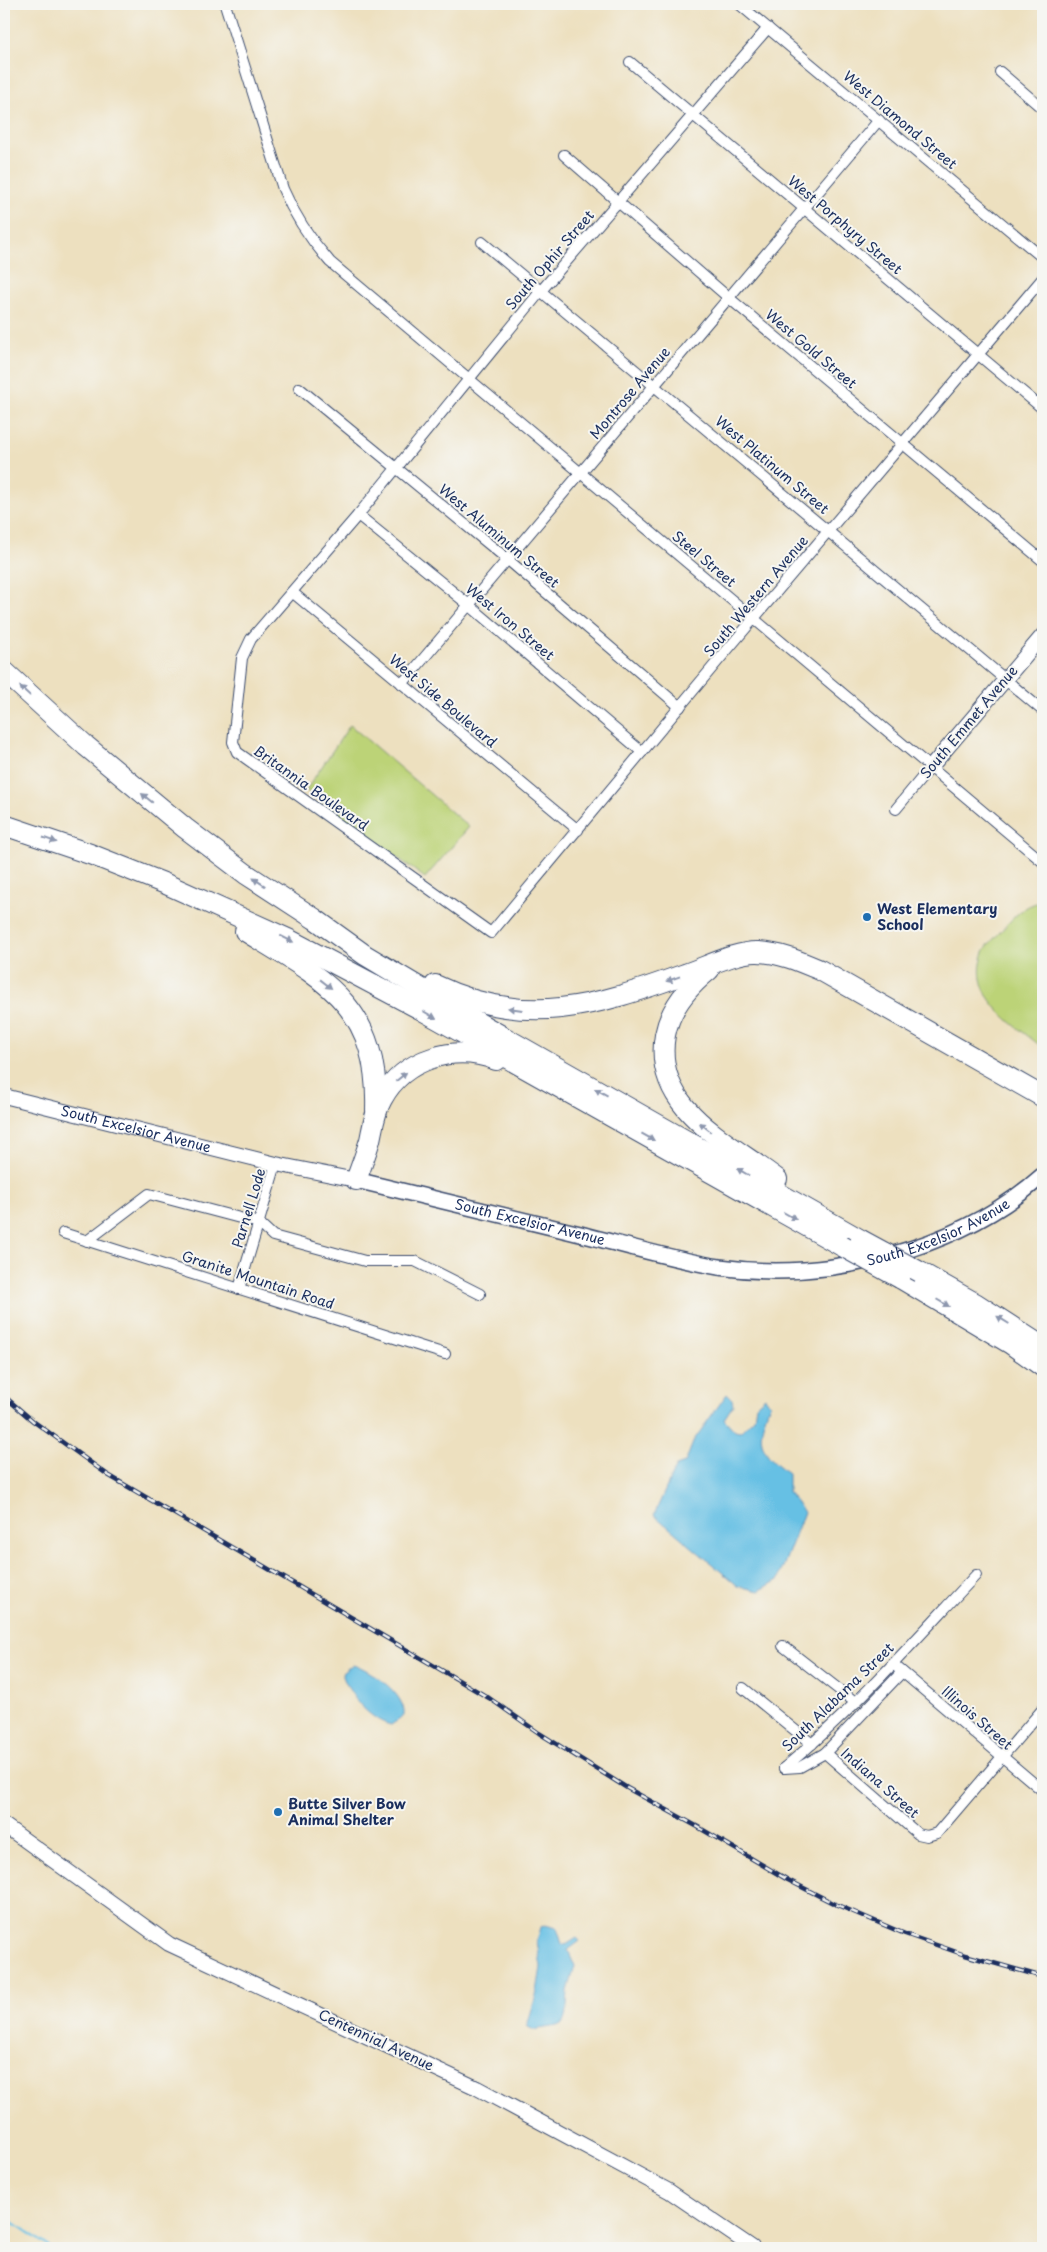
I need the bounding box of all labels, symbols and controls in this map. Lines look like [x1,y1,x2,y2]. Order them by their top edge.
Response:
street label: West Diamond Street [839,65,962,174]
street label: West Porphyry Street [783,170,907,279]
street label: South Ophir Street [500,205,599,314]
street label: West Gold Street [761,304,862,393]
street label: Montrose Avenue [585,342,675,444]
street label: West Platinum Street [711,411,834,519]
street label: West Aluminum Street [434,479,564,593]
street label: Steel Street [668,526,741,592]
street label: South Western Avenue [699,530,813,661]
street label: West Iron Street [461,578,560,665]
street label: West Side Boulevard [385,649,502,752]
street label: South Emmet Avenue [915,660,1023,783]
one-way arrow [20,685,32,697]
street label: Britannia Boulevard [249,740,374,836]
one-way arrow [140,793,154,803]
one-way arrow [43,837,58,845]
one-way arrow [253,877,266,887]
place label: West Elementary School [877,898,997,935]
marker: West Elementary School [861,911,873,923]
one-way arrow [280,935,294,943]
one-way arrow [665,975,680,983]
one-way arrow [319,978,332,989]
one-way arrow [507,1005,523,1013]
one-way arrow [424,1010,437,1019]
one-way arrow [394,1071,407,1082]
one-way arrow [594,1088,609,1096]
street label: South Excelsior Avenue [59,1100,214,1157]
one-way arrow [698,1122,712,1132]
one-way arrow [642,1132,655,1141]
street label: Parnell Lode [226,1166,271,1250]
one-way arrow [736,1168,749,1177]
street label: South Excelsior Avenue [453,1193,608,1250]
street label: South Excelsior Avenue [864,1193,1014,1271]
one-way arrow [783,1212,798,1220]
street label: Granite Mountain Road [179,1245,337,1314]
one-way arrow [936,1298,949,1307]
one-way arrow [996,1316,1009,1325]
street label: South Alabama Street [777,1637,899,1756]
street label: Illinois Street [937,1681,1018,1755]
street label: Indiana Street [836,1743,924,1823]
place label: Butte Silver Bow Animal Shelter [287,1793,407,1830]
marker: Butte Silver Bow Animal Shelter [272,1806,284,1818]
street label: Centennial Avenue [315,2004,438,2076]

